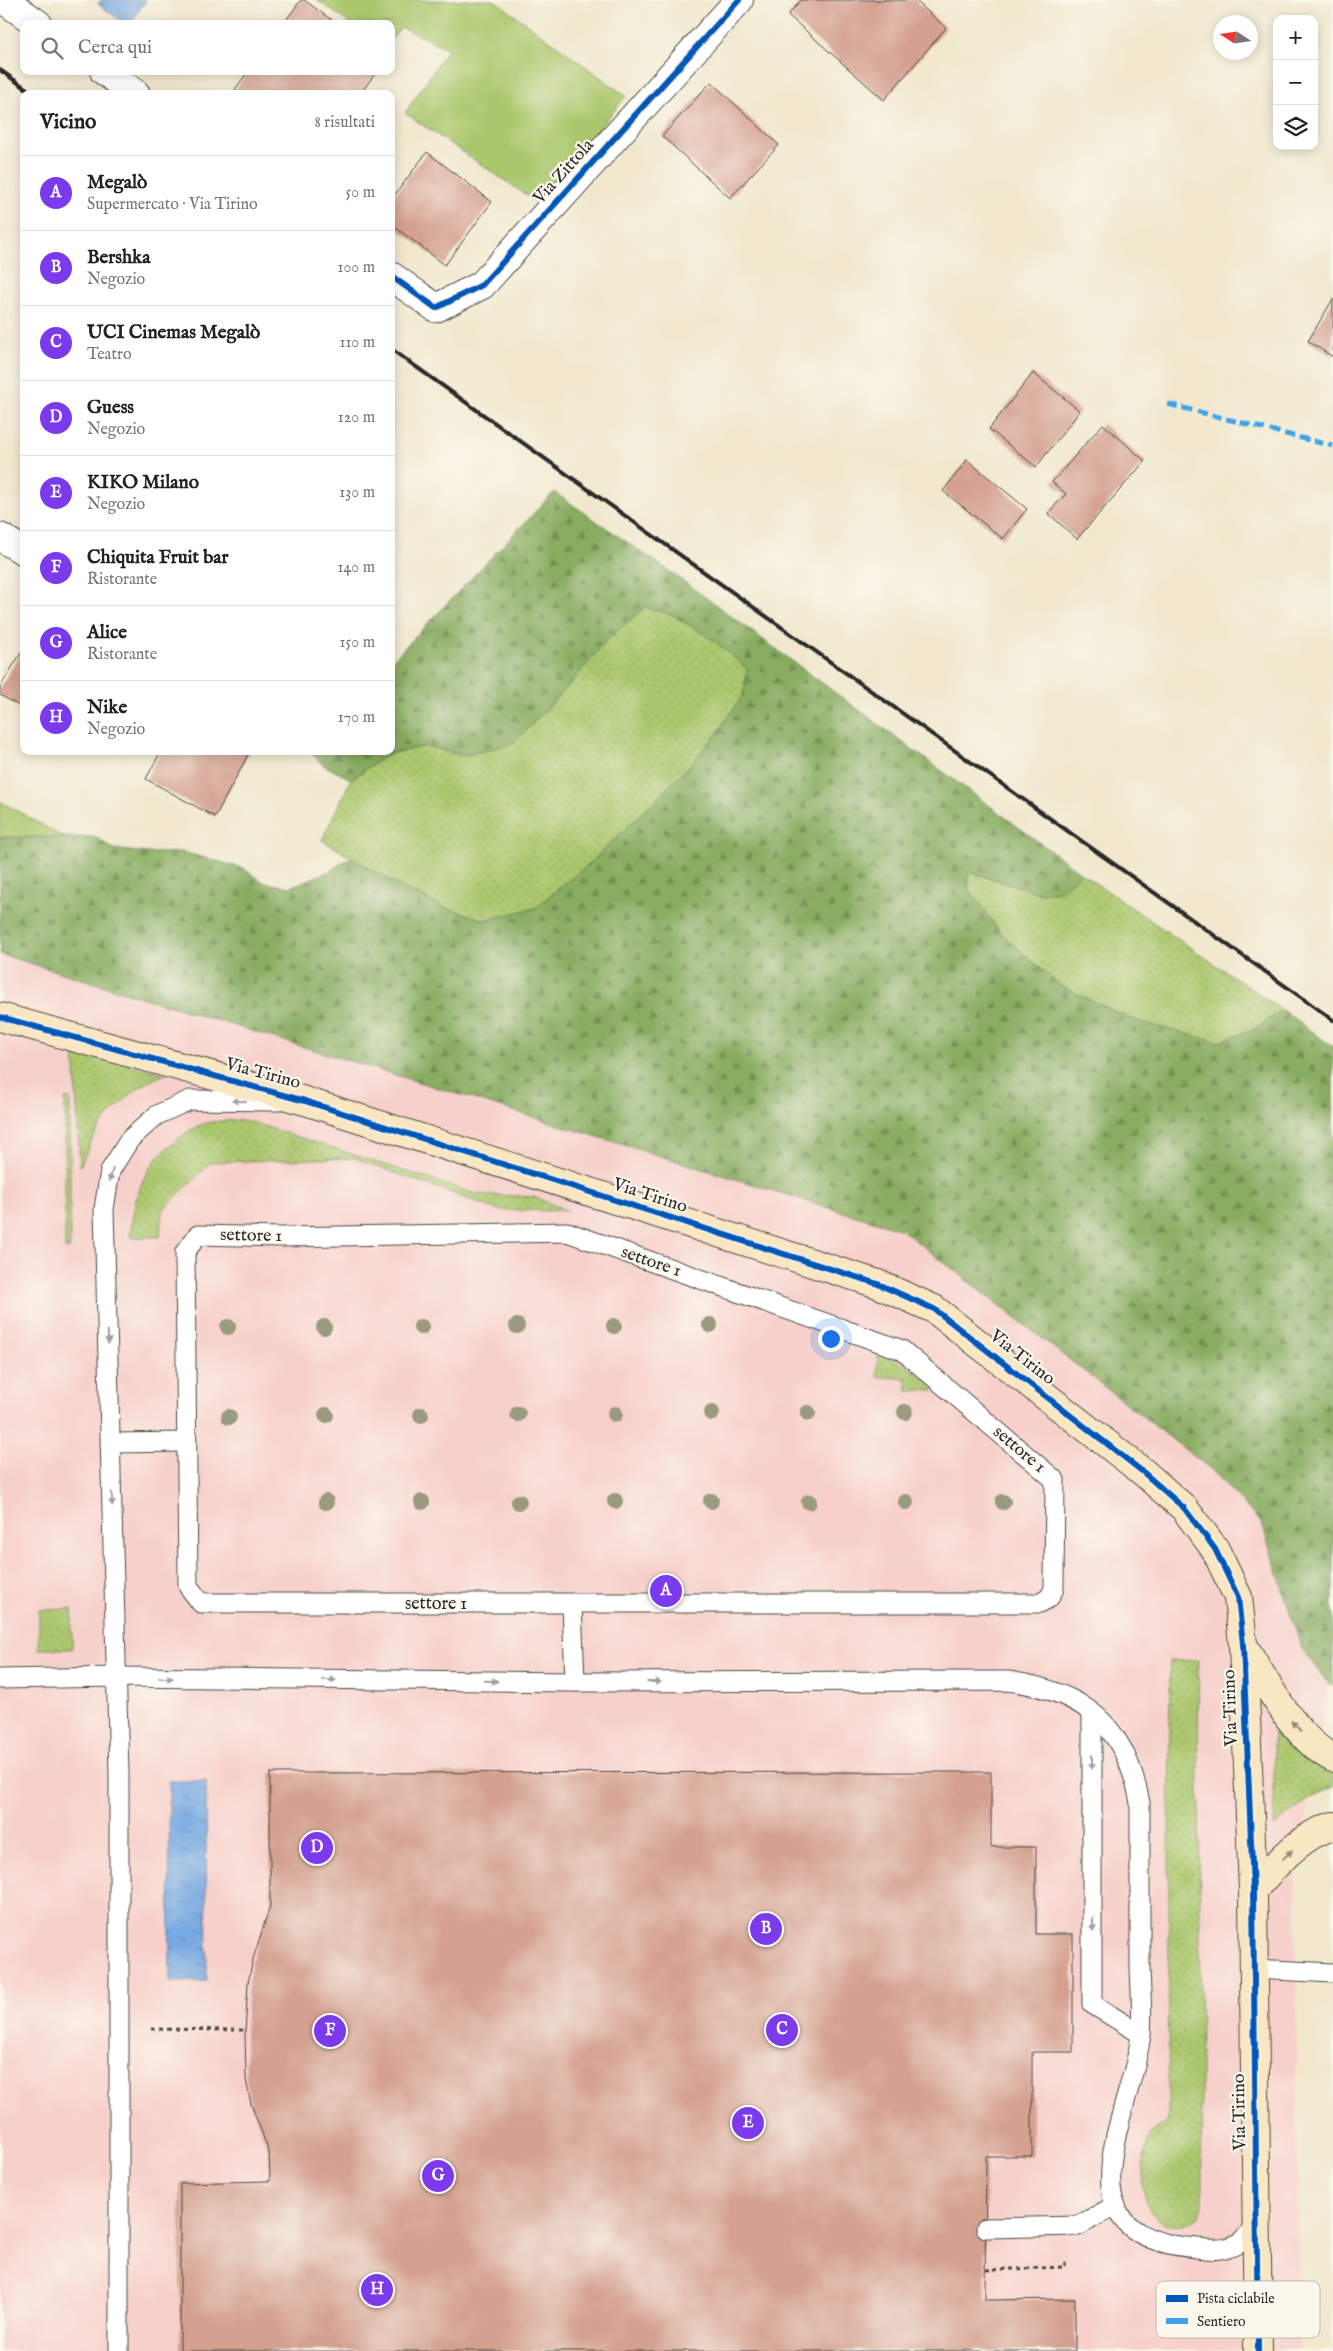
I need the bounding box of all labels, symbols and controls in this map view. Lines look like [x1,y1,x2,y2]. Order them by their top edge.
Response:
north arrow [1213,15,1258,60]
map controls [1273,15,1318,150]
button: + [1273,15,1318,60]
search box [20,20,395,75]
icon: search [38,34,66,62]
text: Cerca qui [78,36,152,60]
button: − [1273,60,1318,105]
button: layers [1273,105,1318,150]
text: Vicino [40,109,96,136]
text: 8 risultati [315,113,375,133]
street label: Via Zittola [528,134,600,210]
text: Megalò [87,171,147,195]
text: A [51,183,61,203]
text: 50 m [346,183,375,203]
text: Supermercato · Via Tirino [87,195,258,215]
text: Bershka [87,246,150,270]
text: B [51,258,61,278]
text: 100 m [338,258,375,278]
text: Negozio [87,270,145,290]
text: UCI Cinemas Megalò [87,321,260,345]
text: C [50,333,62,353]
text: 110 m [339,333,375,353]
text: Teatro [87,345,132,365]
text: Guess [87,396,134,420]
text: D [50,408,62,428]
text: 120 m [338,408,375,428]
text: Negozio [87,420,145,440]
text: KIKO Milano [87,471,199,495]
text: E [50,483,62,503]
text: 130 m [339,483,375,503]
text: Negozio [87,495,145,515]
text: Chiquita Fruit bar [87,546,229,570]
text: F [51,558,61,578]
text: 140 m [337,558,375,578]
text: Ristorante [87,570,157,590]
text: Alice [87,621,127,645]
text: G [50,633,62,653]
text: 150 m [340,633,375,653]
text: Ristorante [87,645,157,665]
text: Nike [87,696,127,720]
text: H [49,708,63,728]
text: 170 m [338,708,375,728]
text: Negozio [87,720,145,740]
street label: Via Tirino [222,1053,303,1095]
one-way arrow [231,1097,247,1105]
one-way arrow [106,1168,114,1183]
street label: Via Tirino [609,1173,690,1219]
street label: settore 1 [220,1224,282,1248]
street label: settore 1 [618,1241,684,1283]
street label: Via Tirino [984,1325,1060,1391]
your location [818,1326,844,1352]
one-way arrow [104,1329,112,1345]
street label: settore 1 [988,1421,1050,1479]
one-way arrow [108,1491,116,1507]
pin: A [650,1572,682,1610]
street label: settore 1 [405,1593,467,1616]
street label: Via Tirino [1218,1669,1244,1748]
one-way arrow [159,1674,175,1682]
one-way arrow [321,1676,337,1684]
one-way arrow [484,1677,500,1685]
one-way arrow [646,1678,662,1686]
one-way arrow [1291,1720,1303,1732]
one-way arrow [1088,1754,1096,1770]
pin: D [301,1829,333,1867]
one-way arrow [1280,1849,1292,1861]
pin: B [750,1910,782,1948]
one-way arrow [1089,1917,1097,1933]
pin: C [766,2011,798,2049]
pin: F [314,2012,346,2050]
street label: Via Tirino [1228,2073,1252,2152]
pin: E [732,2104,764,2142]
pin: G [422,2157,454,2195]
pin: H [361,2271,393,2309]
legend [1156,2281,1320,2338]
text: Pista ciclabile [1197,2290,1275,2308]
text: Sentiero [1197,2313,1246,2331]

